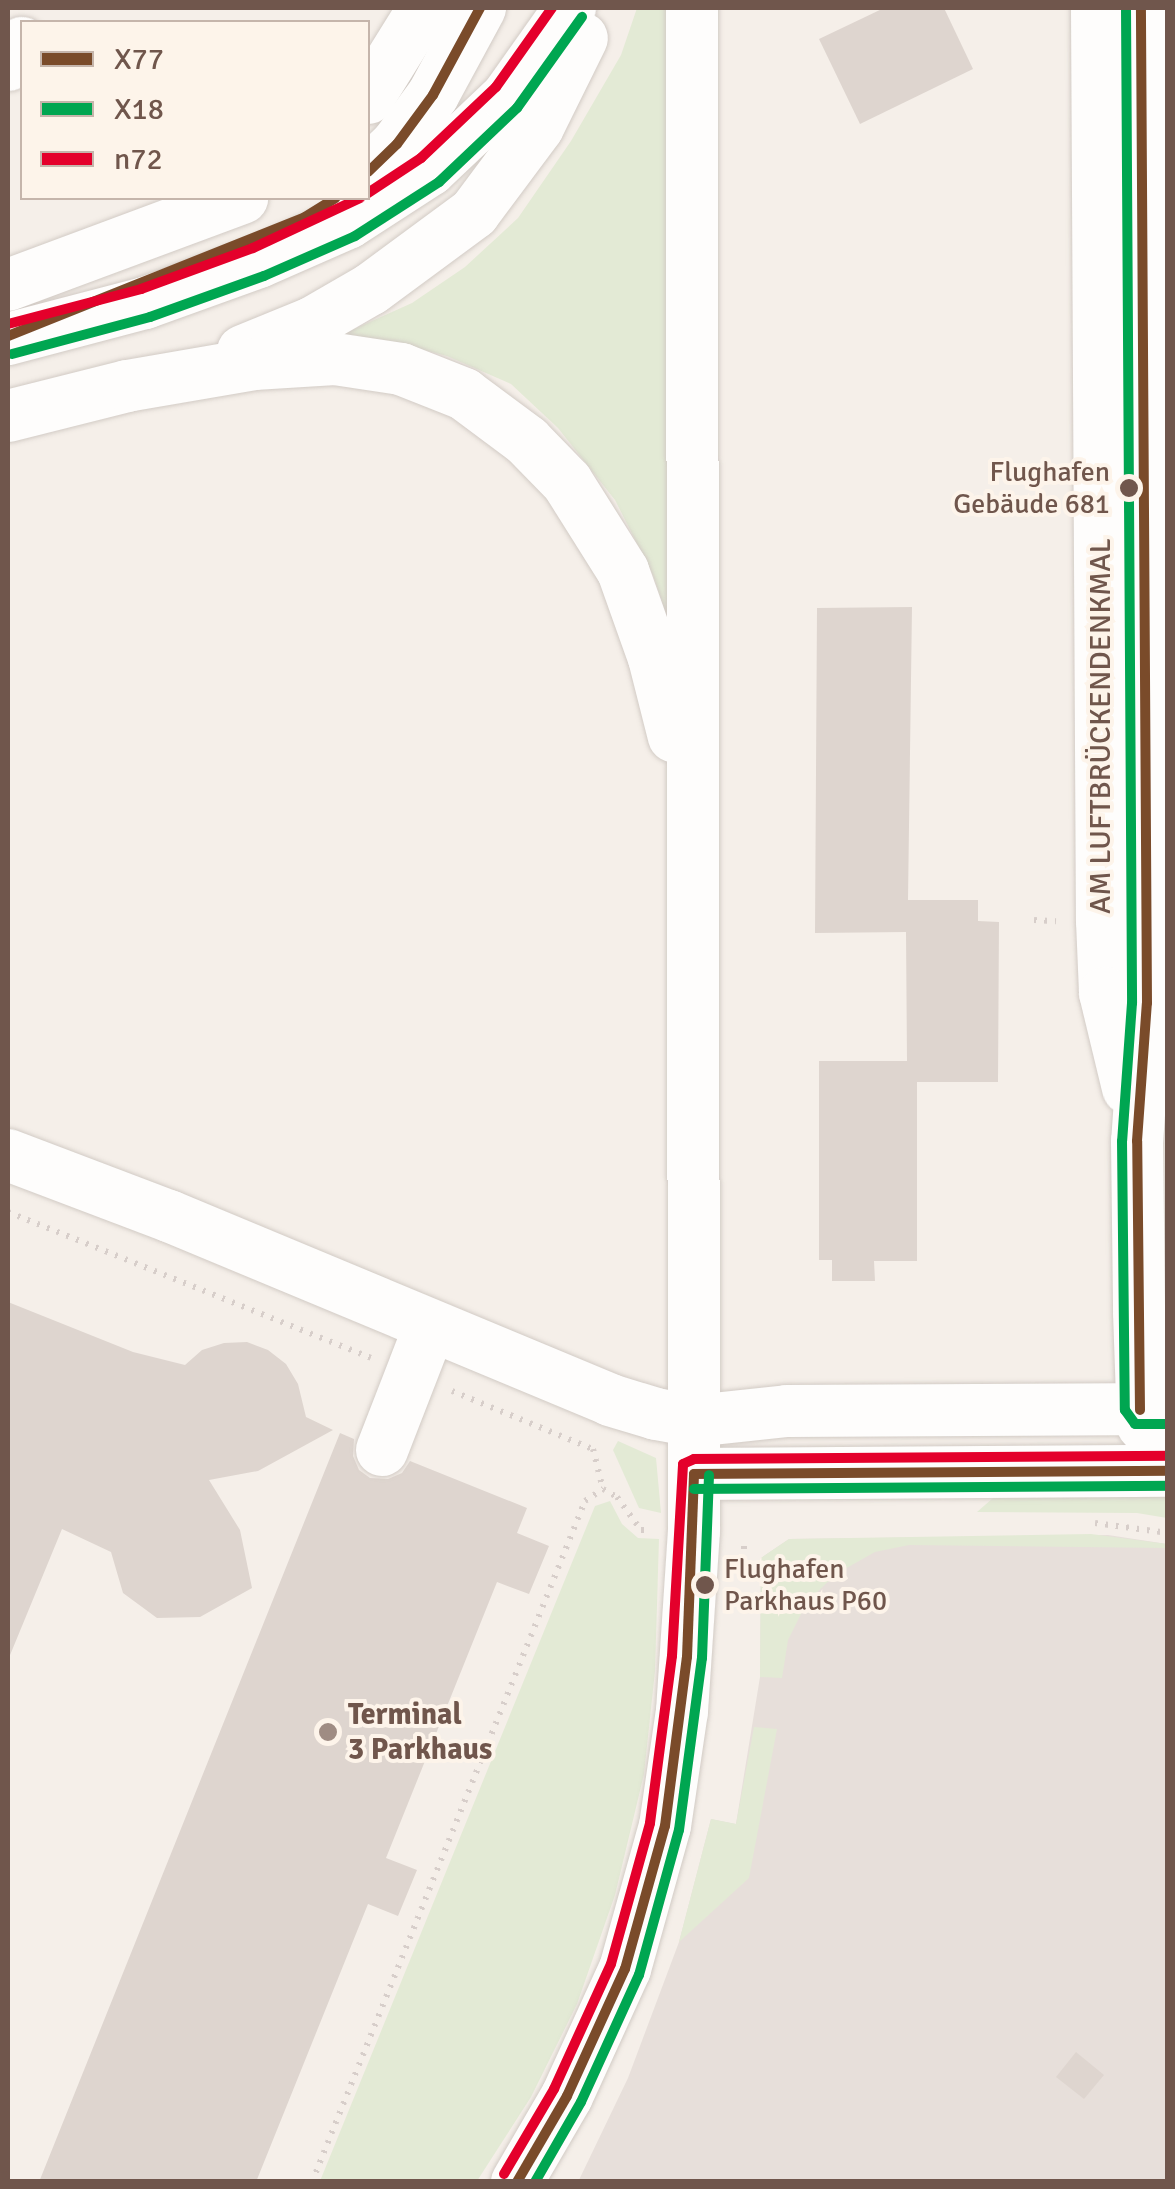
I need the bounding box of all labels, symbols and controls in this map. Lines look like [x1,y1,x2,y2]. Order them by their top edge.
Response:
legend [20,20,370,200]
text: X77 [114,41,164,78]
text: X18 [114,91,164,128]
text: n72 [114,141,163,178]
place label: Flughafen Gebäude 681 [953,455,1110,521]
marker: Flughafen Gebäude 681 [1119,478,1139,498]
street label: AM LUFTBRÜCKENDENKMAL [1083,538,1119,914]
place label: Flughafen Parkhaus P60 [724,1552,887,1618]
marker: Flughafen Parkhaus P60 [695,1575,715,1595]
place label: Terminal 3 Parkhaus [348,1697,492,1768]
marker: Terminal 3 Parkhaus [317,1721,339,1743]

